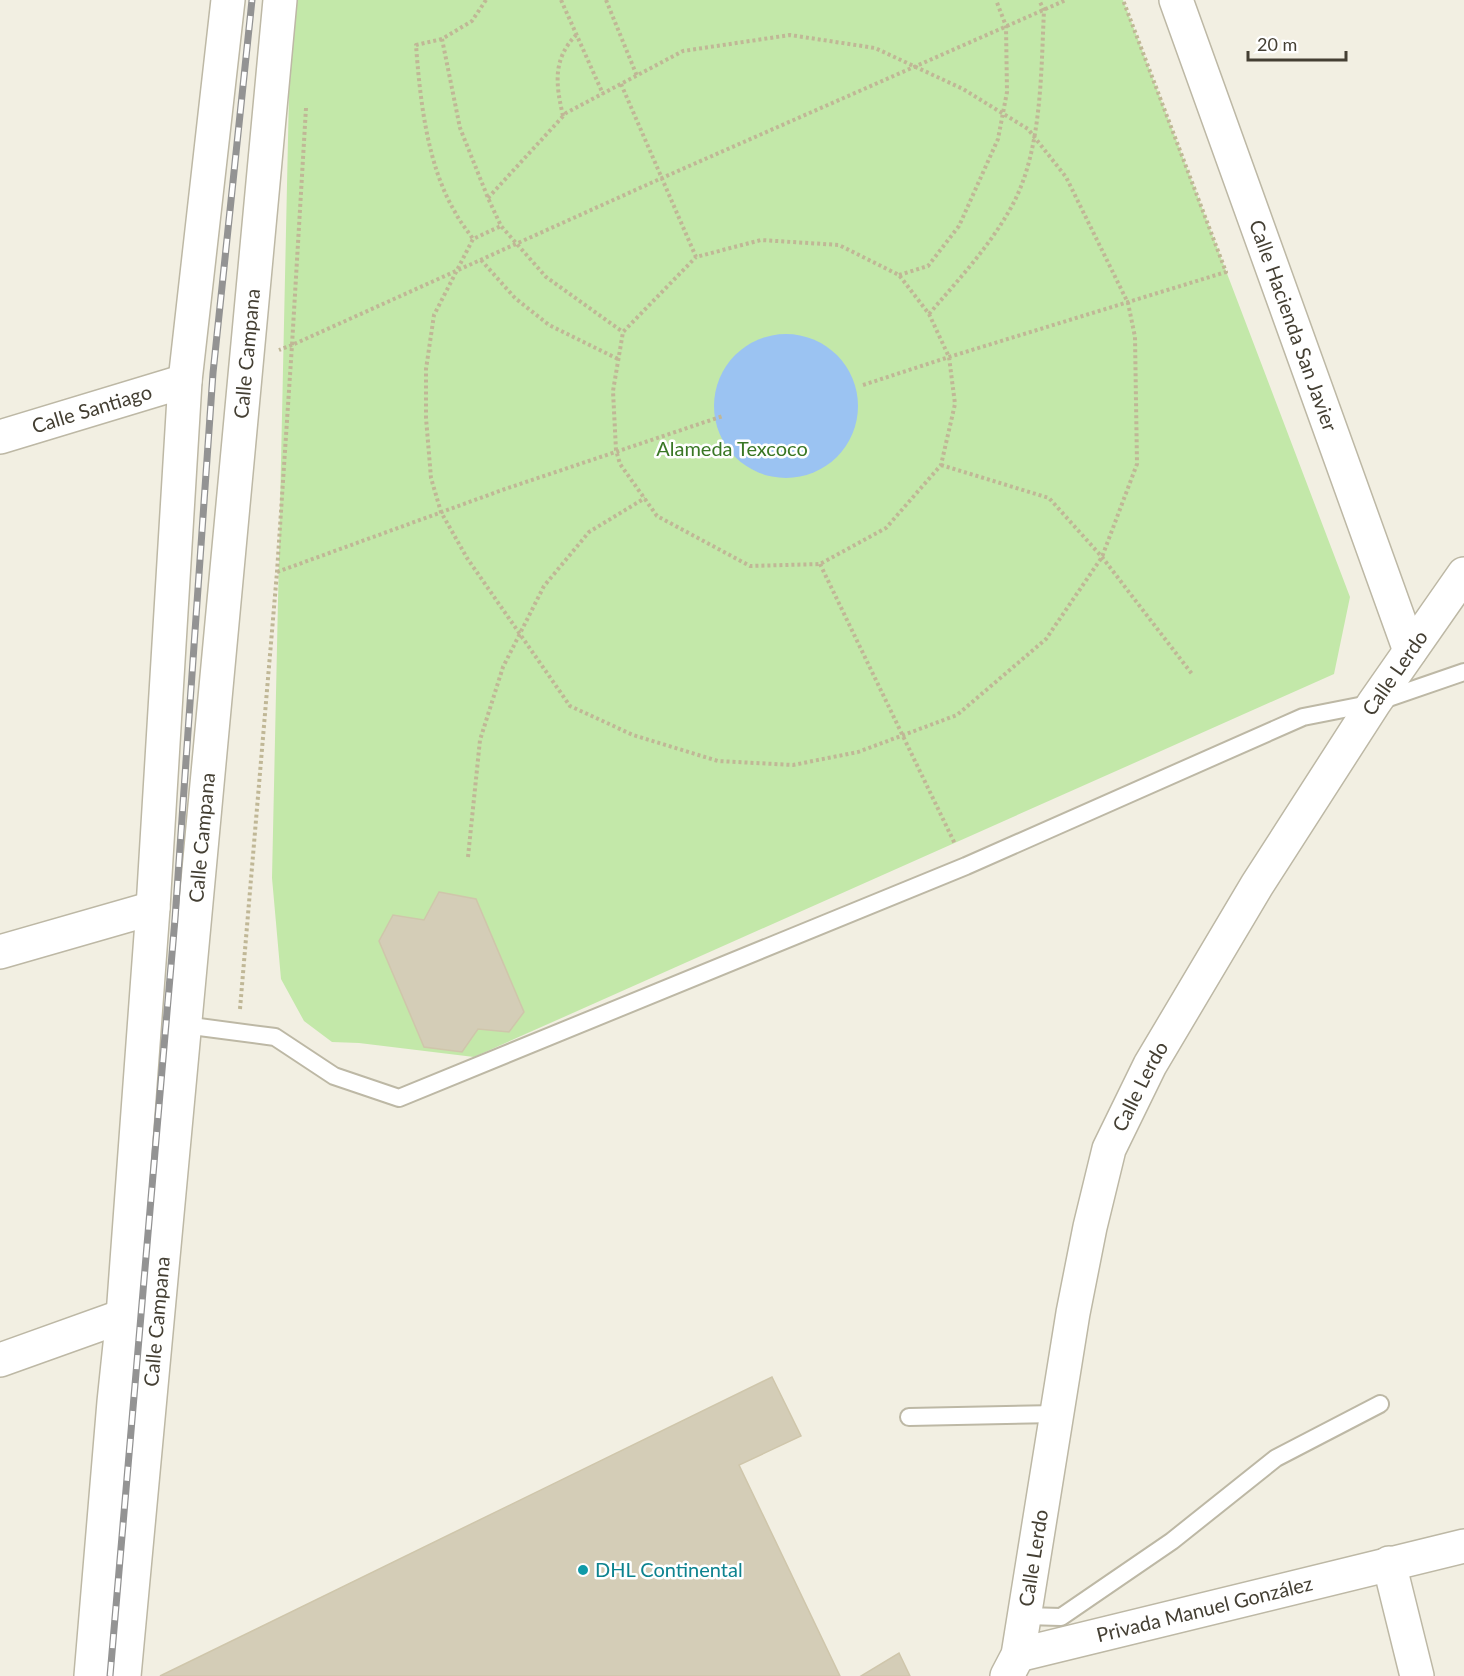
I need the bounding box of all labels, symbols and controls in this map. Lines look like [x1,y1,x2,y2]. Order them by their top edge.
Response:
scale bar [1248,24,1346,62]
text: 20 m [1257,33,1297,55]
street label: Calle Hacienda San Javier [1245,216,1343,435]
street label: Calle Campana [228,288,264,420]
street label: Calle Santiago [29,379,154,438]
park label: Alameda Texcoco [656,436,808,460]
street label: Calle Lerdo [1356,625,1432,719]
street label: Calle Campana [183,771,219,904]
street label: Calle Lerdo [1107,1036,1172,1135]
street label: Calle Campana [138,1255,174,1388]
street label: Calle Lerdo [1013,1507,1052,1608]
place label: DHL Continental [595,1557,743,1581]
marker: DHL Continental [576,1563,590,1577]
street label: Privada Manuel González [1094,1570,1315,1646]

